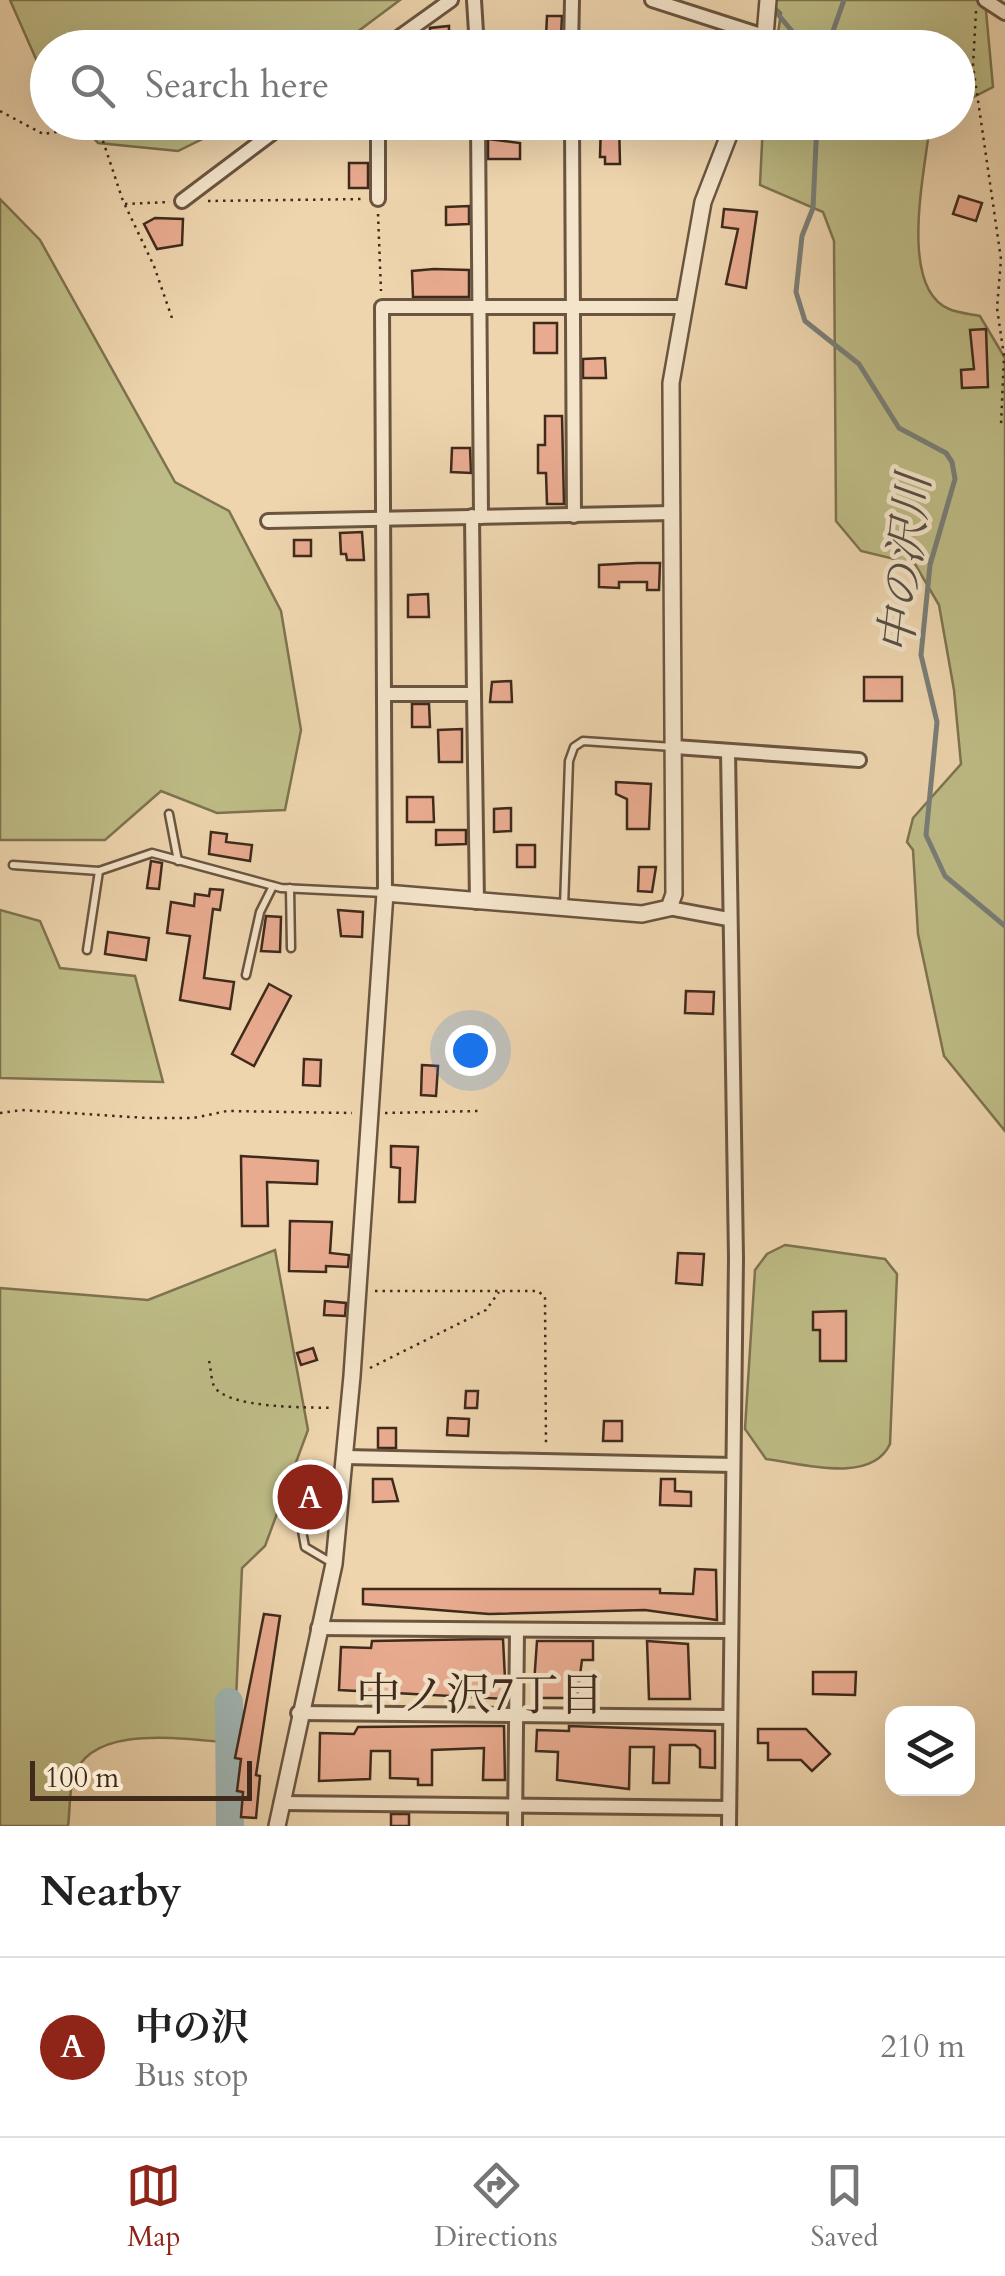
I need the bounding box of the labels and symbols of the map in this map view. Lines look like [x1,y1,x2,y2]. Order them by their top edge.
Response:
water label: 中の沢川 [866,466,946,657]
your location [445,1025,496,1076]
pin: A [278,1460,342,1534]
district label: 中ノ沢7丁目 [356,1665,604,1726]
scale bar [30,1756,252,1800]

